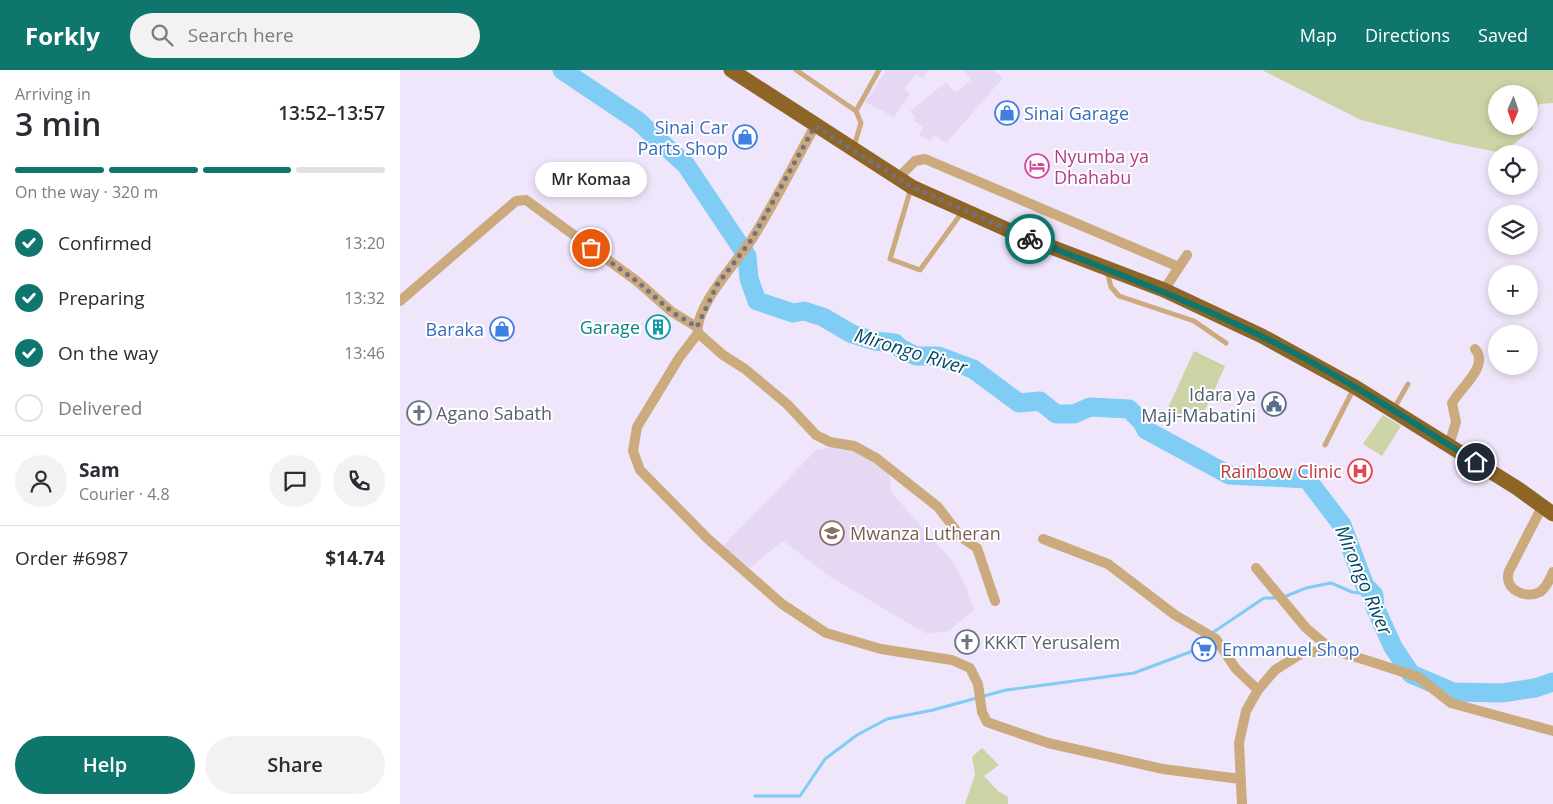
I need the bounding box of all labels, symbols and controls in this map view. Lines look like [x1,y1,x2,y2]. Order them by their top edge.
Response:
search box [130,13,480,58]
text: Forkly [25,19,100,52]
icon: search [148,21,176,49]
text: Search here [188,22,294,48]
text: Map [1300,23,1337,47]
text: Directions [1365,23,1450,47]
text: Saved [1478,23,1528,47]
text: Arriving in [15,83,91,105]
north arrow [1488,85,1538,135]
map controls [1488,85,1538,375]
text: 13:52–13:57 [278,100,385,126]
shop icon: Sinai Garage [994,100,1020,126]
place label: Sinai Garage [1024,101,1129,125]
text: 3 min [15,102,101,145]
place label: Sinai Car Parts Shop [637,115,729,160]
shop icon: Sinai Car Parts Shop [732,124,758,150]
place label: Nyumba ya Dhahabu [1054,144,1149,189]
button: locate [1488,145,1538,195]
hotel icon: Nyumba ya Dhahabu [1024,153,1050,179]
callout: Mr Komaa [535,163,647,198]
text: Mr Komaa [551,168,631,190]
text: On the way · 320 m [15,181,158,203]
button: layers [1488,205,1538,255]
courier [1005,214,1055,264]
icon: bike [1016,225,1044,253]
pin [570,227,612,269]
icon: check [15,229,43,257]
text: Confirmed [58,230,152,256]
text: 13:20 [344,232,385,254]
icon: bag [577,234,605,262]
button: + [1488,265,1538,315]
icon: check [15,284,43,312]
text: Preparing [58,285,145,311]
text: 13:32 [344,287,385,309]
building icon: Garage [645,314,671,340]
place label: Garage [580,315,640,339]
shop icon: Baraka [489,316,515,342]
place label: Baraka [426,317,484,341]
water label: Mirongo River [851,322,972,381]
button: − [1488,325,1538,375]
icon: check [15,339,43,367]
text: On the way [58,340,158,366]
text: 13:46 [344,342,385,364]
place label: Idara ya Maji-Mabatini [1141,382,1256,427]
public building icon: Idara ya Maji-Mabatini [1261,391,1287,417]
text: Delivered [58,395,142,421]
church icon: Agano Sabath [406,400,432,426]
place label: Agano Sabath [436,401,552,425]
pin [1455,441,1497,483]
icon: home [1462,448,1490,476]
button: person [15,455,67,507]
button: chat [269,455,321,507]
button: phone [333,455,385,507]
text: Sam [79,457,120,483]
hospital icon: Rainbow Clinic [1347,458,1373,484]
place label: Rainbow Clinic [1220,459,1342,483]
text: Courier · 4.8 [79,483,170,505]
school or university icon: Mwanza Lutheran [819,520,845,546]
place label: Mwanza Lutheran [850,521,1001,545]
water label: Mirongo River [1329,521,1399,640]
text: Order #6987 [15,545,128,571]
text: $14.74 [325,545,385,571]
church icon: KKKT Yerusalem [954,629,980,655]
place label: KKKT Yerusalem [984,630,1120,654]
supermarket icon: Emmanuel Shop [1191,636,1217,662]
place label: Emmanuel Shop [1222,637,1360,661]
button: Help [15,736,195,794]
button: Share [205,736,385,794]

